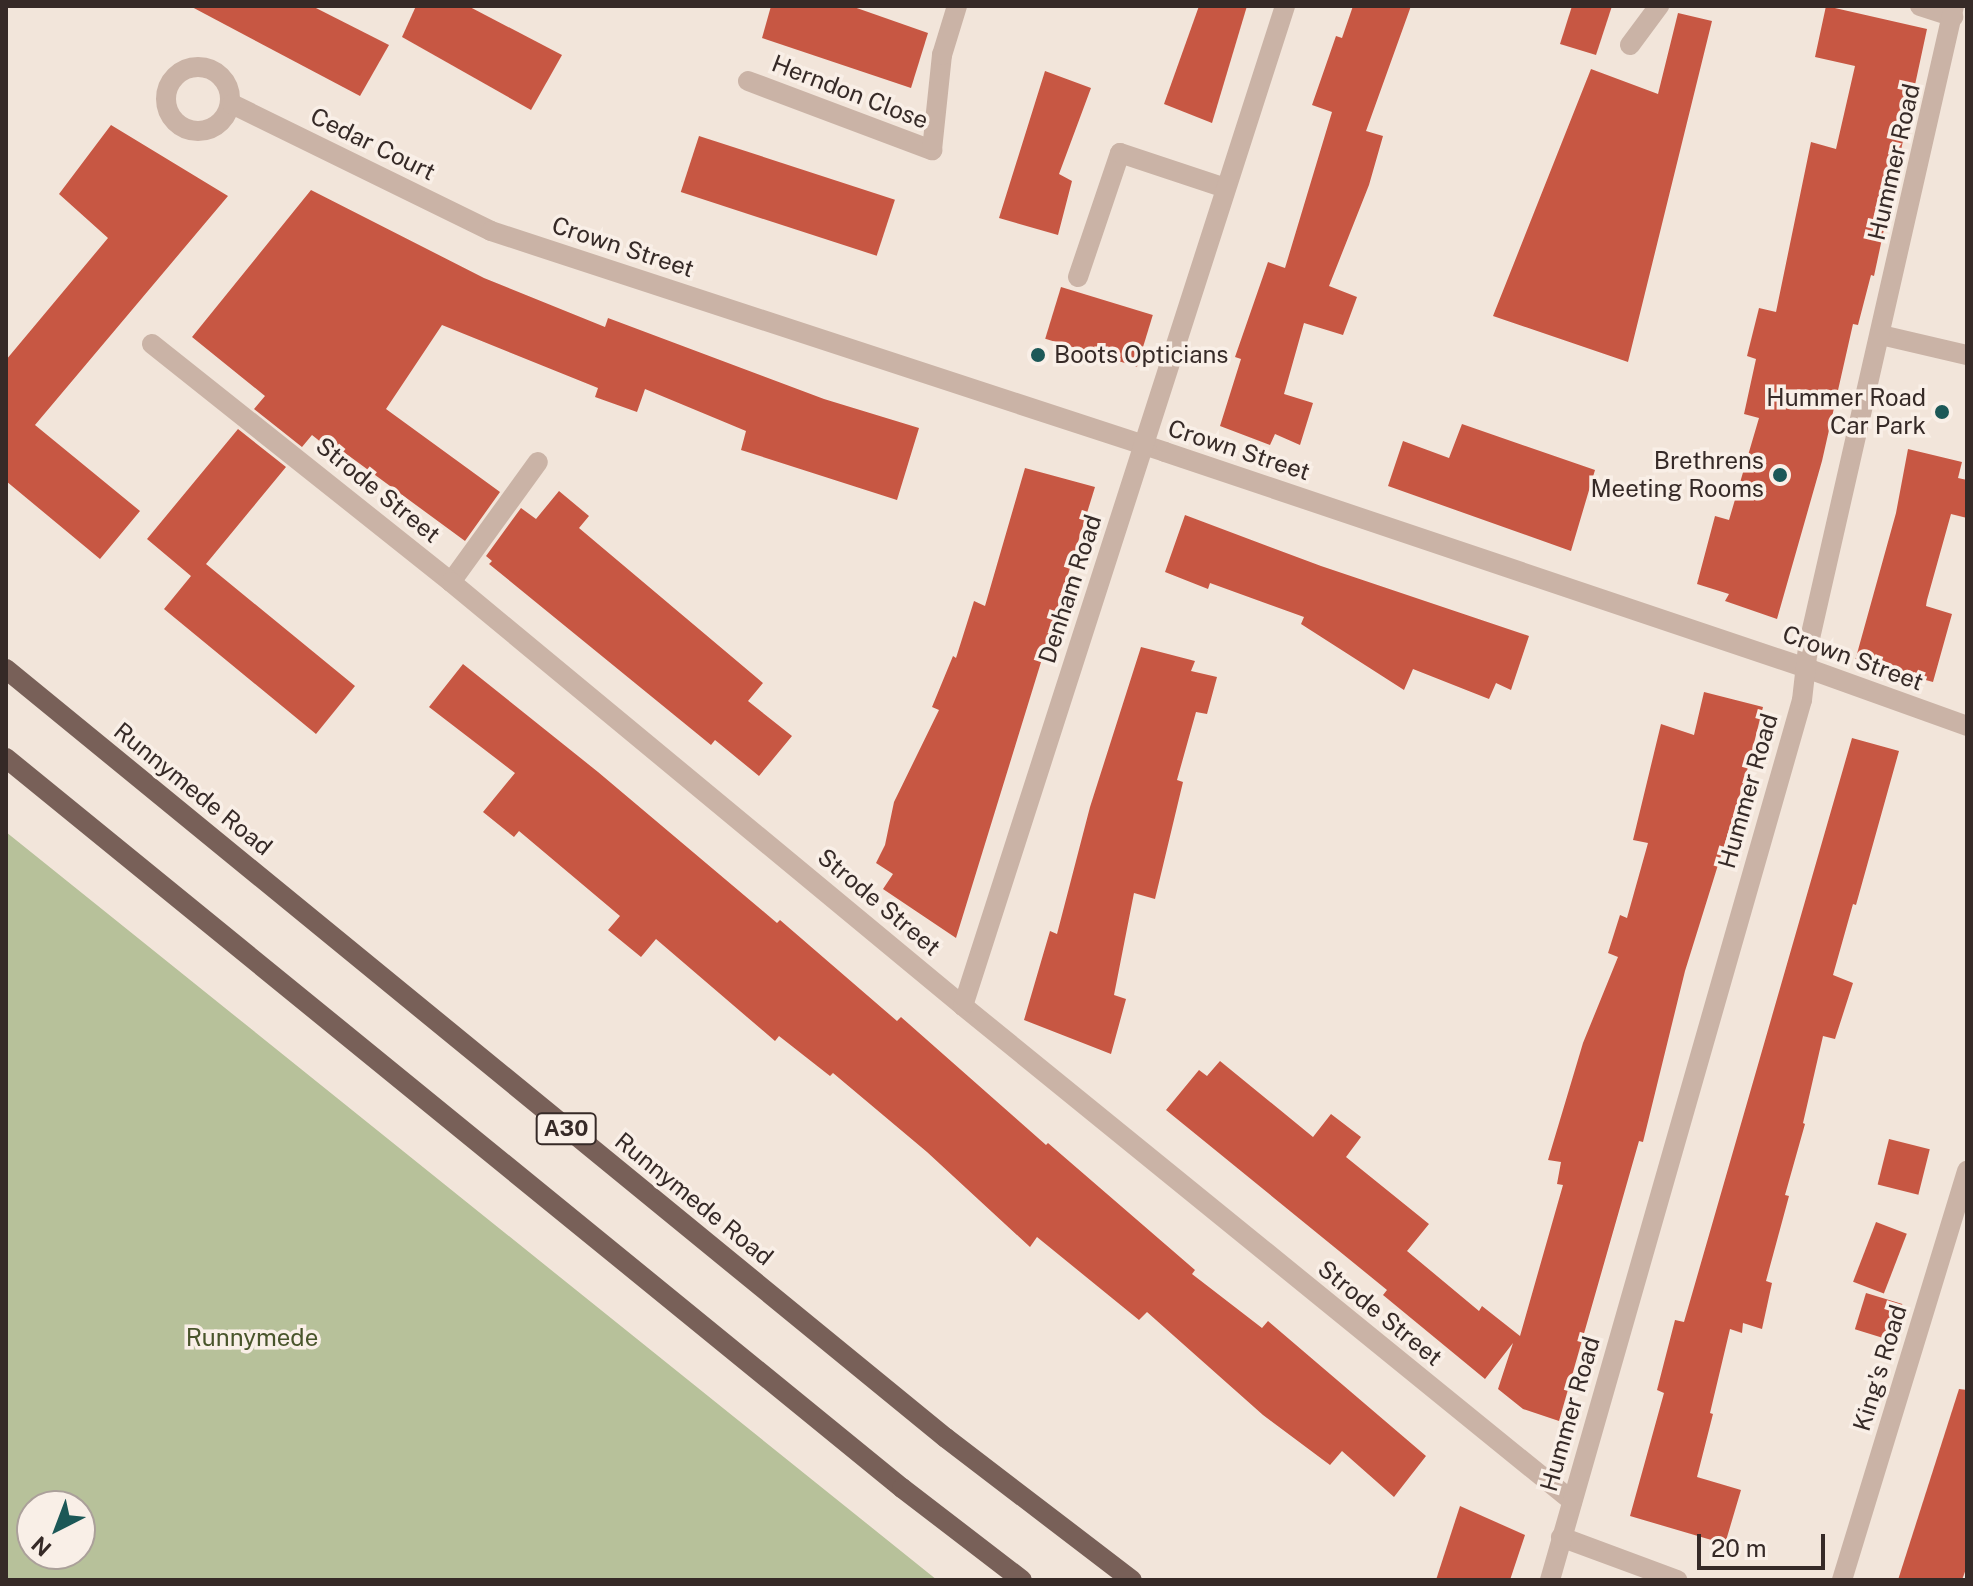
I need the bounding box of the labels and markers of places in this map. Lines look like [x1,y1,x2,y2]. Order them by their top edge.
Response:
place label: Boots Opticians [1054,341,1228,369]
marker: Boots Opticians [1029,346,1047,364]
place label: Hummer Road Car Park [1766,384,1926,440]
marker: Hummer Road Car Park [1933,403,1951,421]
place label: Brethrens Meeting Rooms [1590,447,1764,503]
marker: Brethrens Meeting Rooms [1771,466,1789,484]

